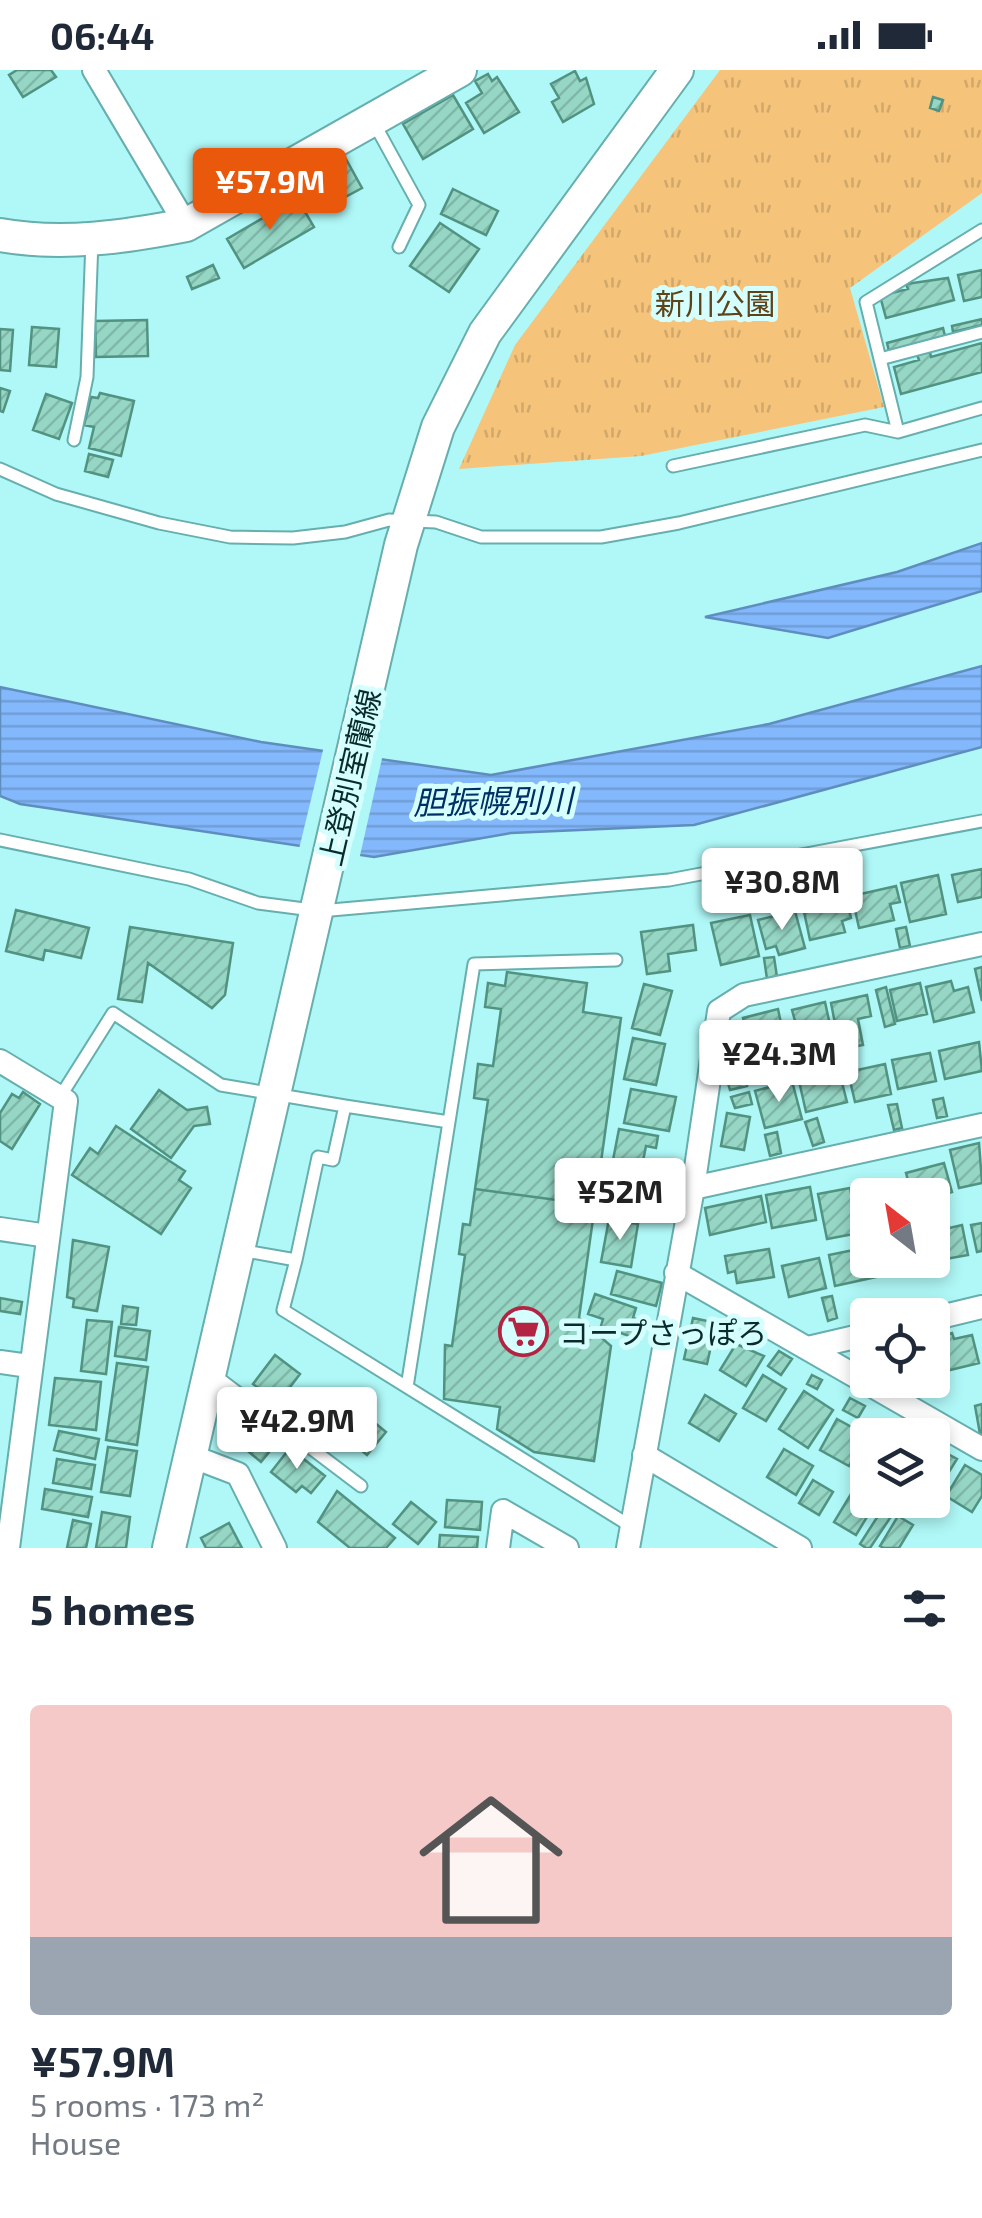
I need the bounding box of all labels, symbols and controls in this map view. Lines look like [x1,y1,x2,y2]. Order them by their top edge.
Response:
text: 06:44 [50,12,155,58]
pin: ¥57.9M [189,148,351,233]
text: ¥57.9M [215,161,325,199]
park label: 新川公園 [655,285,775,321]
street label: 上登別室蘭線 [311,685,387,869]
water label: 胆振幌別川 [413,780,576,820]
pin: ¥30.8M [701,848,863,933]
text: ¥30.8M [724,861,840,899]
pin: ¥24.3M [698,1020,860,1105]
text: ¥24.3M [721,1033,837,1071]
pin: ¥52M [561,1158,679,1243]
text: ¥52M [577,1171,663,1209]
north arrow [850,1178,950,1278]
map controls [850,1178,950,1518]
button: locate [850,1298,950,1398]
supermarket icon: コープさっぽろ [498,1306,550,1358]
place label: コープさっぽろ [559,1314,767,1350]
pin: ¥42.9M [216,1387,378,1472]
text: ¥42.9M [239,1400,355,1438]
button: layers [850,1418,950,1518]
icon: filters [897,1581,952,1636]
text: 5 homes [30,1583,195,1633]
icon: home [401,1770,581,1950]
text: ¥57.9M [30,2035,175,2085]
text: 5 rooms · 173 m² [30,2085,265,2123]
text: House [30,2123,121,2161]

